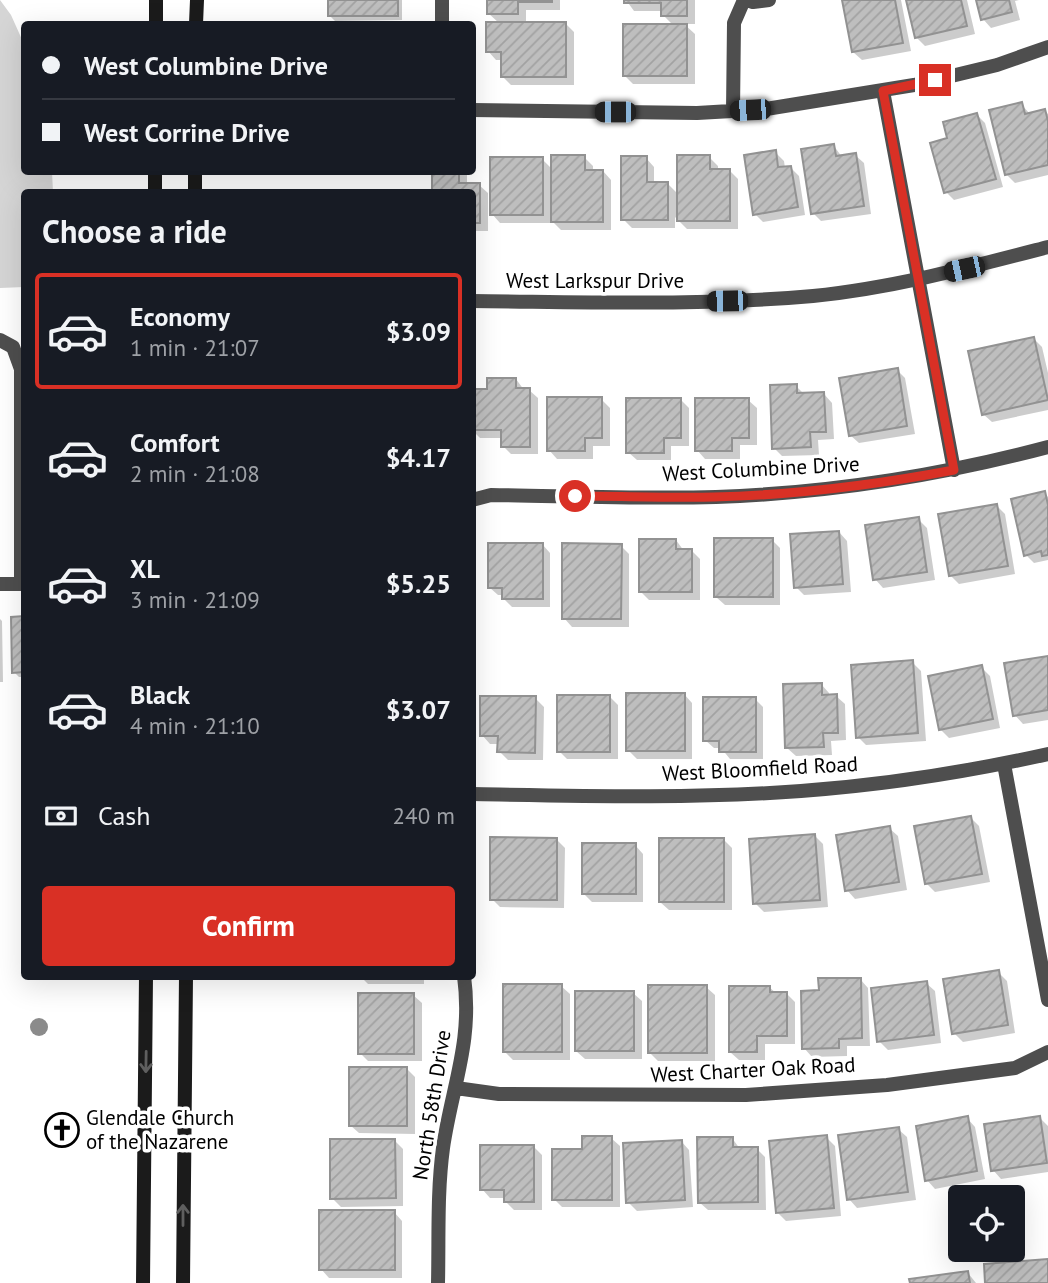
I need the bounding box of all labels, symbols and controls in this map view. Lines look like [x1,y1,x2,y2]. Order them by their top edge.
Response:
text: West Columbine Drive [84,49,328,82]
route end [919,64,951,96]
car [729,98,772,122]
car [595,102,637,123]
text: West Corrine Drive [84,116,290,149]
text: Choose a ride [42,210,227,252]
car [942,254,987,284]
street label: West Larkspur Drive [506,267,684,294]
car [706,290,749,312]
icon: car [46,300,109,363]
text: Economy [130,300,230,333]
text: $3.09 [386,315,451,348]
text: 1 min · 21:07 [130,333,260,362]
icon: car [46,426,109,489]
text: Comfort [130,426,220,459]
text: $4.17 [386,441,451,474]
street label: West Columbine Drive [662,450,860,487]
text: 2 min · 21:08 [130,459,260,488]
route start [559,480,591,512]
icon: car [46,552,109,615]
text: XL [130,552,160,585]
text: $5.25 [386,567,451,600]
text: 3 min · 21:09 [130,585,260,614]
icon: car [46,678,109,741]
text: Black [130,678,190,711]
text: $3.07 [386,693,451,726]
text: 4 min · 21:10 [130,711,260,740]
street label: West Bloomfield Road [661,750,859,787]
icon: cash [42,797,80,835]
text: Cash [98,799,150,832]
text: 240 m [393,801,455,830]
button: Confirm [42,886,455,966]
street label: North 58th Drive [406,1028,457,1182]
one-way arrow [139,1050,152,1073]
street label: West Charter Oak Road [650,1051,856,1088]
place label: Glendale Church of the Nazarene [86,1104,234,1155]
church icon: Glendale Church of the Nazarene [43,1111,81,1149]
map controls [948,1185,1025,1262]
button: locate [948,1185,1025,1262]
one-way arrow [176,1204,190,1227]

